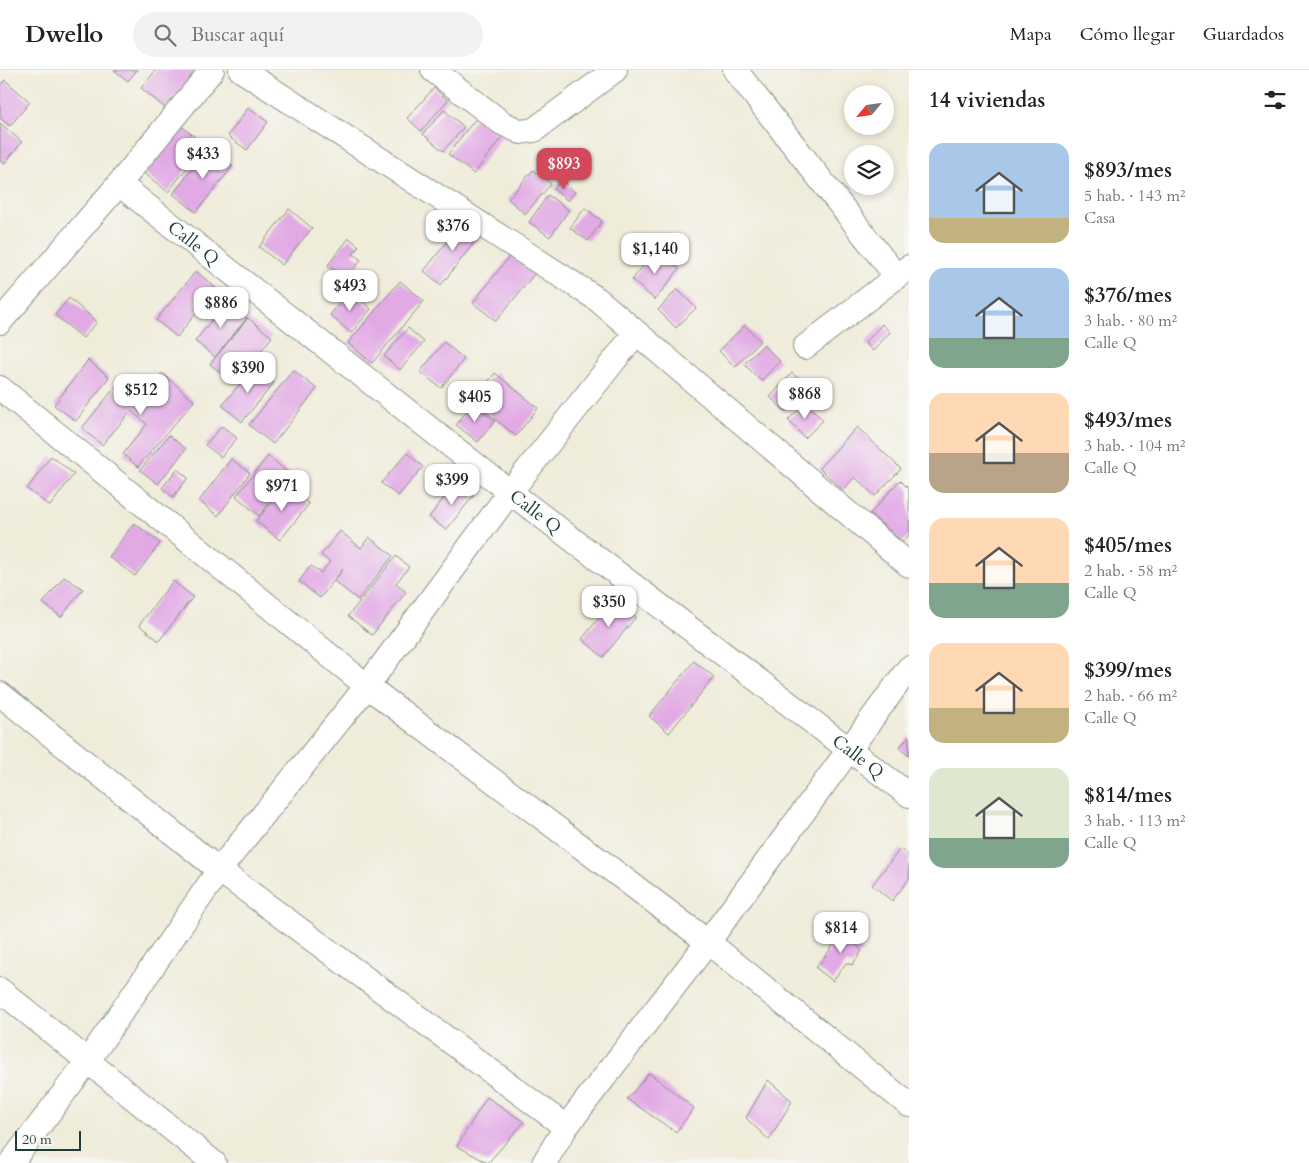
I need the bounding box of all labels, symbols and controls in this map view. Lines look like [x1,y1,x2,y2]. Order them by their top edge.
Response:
search box [133,12,483,57]
text: Dwello [25,18,103,51]
icon: search [151,21,179,49]
text: Buscar aquí [191,22,284,48]
text: Mapa [1010,22,1052,47]
text: Cómo llegar [1080,22,1175,47]
text: Guardados [1203,22,1284,47]
north arrow [844,85,894,135]
map controls [844,85,894,195]
text: 14 viviendas [929,86,1045,115]
icon: filters [1261,86,1289,114]
pin: $433 [173,138,233,180]
text: $433 [187,143,219,165]
button: layers [844,145,894,195]
pin: $893 [534,148,594,190]
text: $893 [548,153,580,175]
text: $893/mes [1084,156,1172,185]
icon: home [969,163,1029,223]
text: 5 hab. · 143 m² [1084,185,1185,207]
text: Casa [1084,207,1115,229]
pin: $376 [423,210,483,252]
street label: Calle Q [162,215,224,271]
text: $376 [437,215,469,237]
pin: $1,140 [614,232,696,275]
text: $1,140 [632,238,678,260]
pin: $493 [320,270,380,312]
text: $493 [334,275,366,297]
text: $376/mes [1084,281,1172,310]
pin: $886 [191,286,251,329]
icon: home [969,288,1029,348]
text: $886 [205,292,237,314]
text: 3 hab. · 80 m² [1084,310,1177,332]
text: Calle Q [1084,332,1137,354]
pin: $390 [218,352,278,394]
text: $390 [232,357,264,379]
pin: $512 [111,374,171,416]
pin: $868 [775,378,835,420]
text: $512 [125,379,157,401]
pin: $405 [445,380,505,423]
text: $868 [789,383,821,405]
text: $405 [459,386,491,408]
text: $493/mes [1084,406,1172,435]
icon: home [969,413,1029,473]
text: 3 hab. · 104 m² [1084,435,1185,457]
text: Calle Q [1084,457,1137,479]
pin: $399 [422,464,482,506]
text: $399 [436,469,468,491]
pin: $971 [252,470,312,512]
text: $971 [266,475,298,497]
street label: Calle Q [504,484,567,540]
text: $405/mes [1084,531,1172,560]
icon: home [969,538,1029,598]
text: 2 hab. · 58 m² [1084,560,1177,582]
text: Calle Q [1084,582,1137,604]
pin: $350 [579,586,639,628]
text: $350 [593,591,625,613]
text: $399/mes [1084,656,1172,685]
icon: home [969,663,1029,723]
text: 2 hab. · 66 m² [1084,685,1177,707]
text: Calle Q [1084,707,1137,729]
street label: Calle Q [827,729,889,785]
text: $814/mes [1084,781,1172,810]
icon: home [969,788,1029,848]
text: 3 hab. · 113 m² [1084,810,1185,832]
text: Calle Q [1084,832,1137,854]
pin: $814 [811,912,871,954]
text: $814 [825,917,857,939]
scale bar [15,1128,81,1151]
text: 20 m [22,1130,52,1149]

